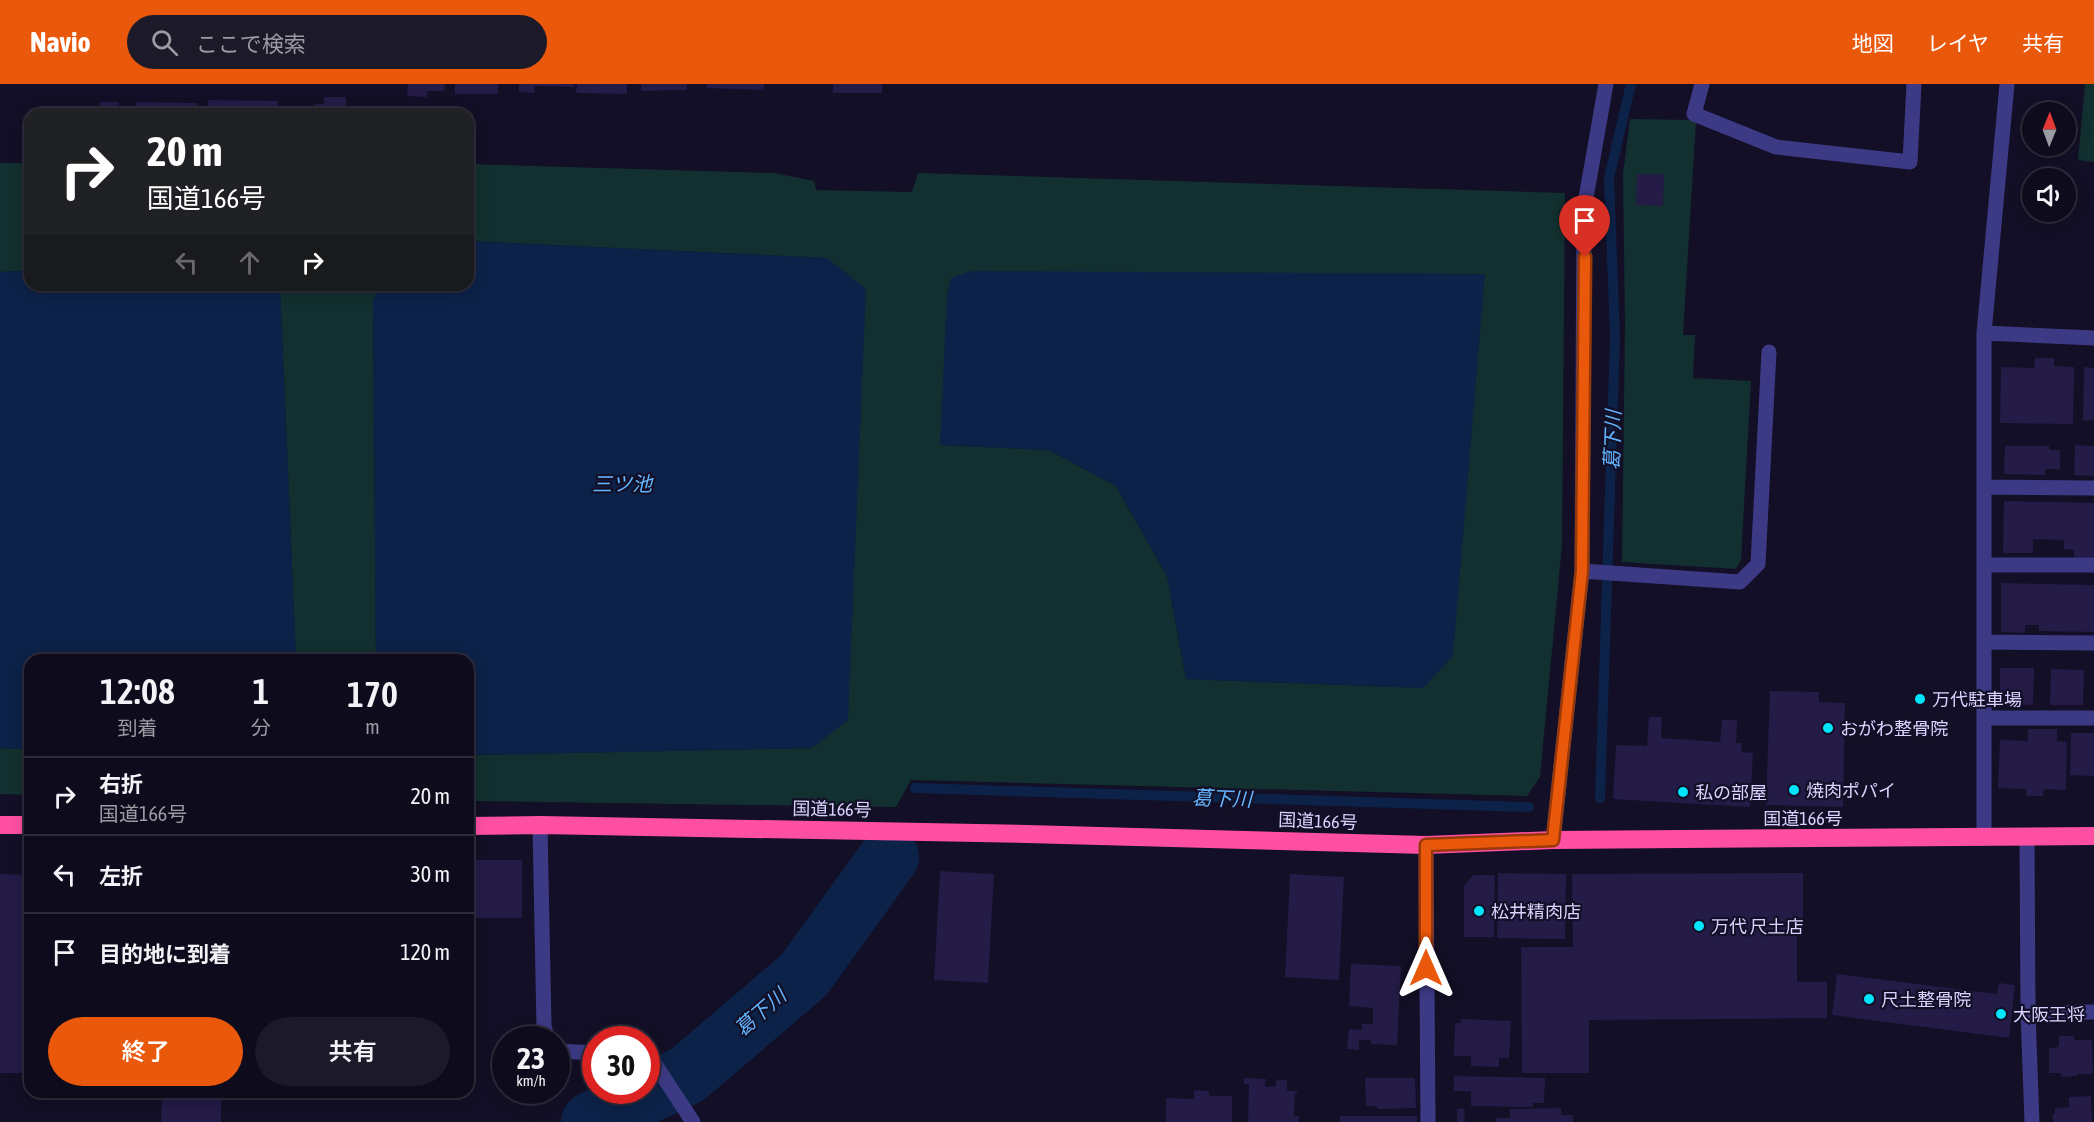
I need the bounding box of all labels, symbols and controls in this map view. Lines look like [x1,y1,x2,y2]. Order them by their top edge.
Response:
search box [127,15,547,69]
text: Navio [30,26,91,58]
icon: search [148,26,181,59]
text: ここで検索 [196,31,306,57]
text: 地図 [1852,31,1894,55]
text: レイヤ [1927,31,1989,55]
text: 共有 [2022,31,2064,55]
north arrow [2022,102,2076,156]
map controls [2022,102,2076,222]
text: 20 m [147,127,222,175]
icon: right [48,132,126,210]
button: sound [2022,168,2076,222]
text: 国道166号 [147,183,266,214]
pin [1559,195,1610,257]
icon: arrive [1568,204,1601,237]
icon: left [170,246,203,279]
icon: ahead [233,246,266,279]
icon: right [296,246,329,279]
water label: 葛下川 [1599,408,1625,470]
water label: 三ツ池 [592,472,654,495]
text: 12:08 [100,670,175,712]
text: 1 [253,670,269,712]
text: 170 [347,673,398,715]
place label: 万代駐車場 [1932,689,2022,710]
marker: 万代駐車場 [1913,692,1927,706]
text: m [365,715,380,738]
text: 到着 [118,716,158,739]
text: 分 [251,716,271,739]
place label: おがわ整骨院 [1840,718,1948,739]
marker: おがわ整骨院 [1821,721,1835,735]
text: 右折 [99,771,143,797]
icon: right [48,780,81,813]
place label: 焼肉ポパイ [1806,780,1896,801]
place label: 私の部屋 [1695,782,1767,803]
text: 20 m [410,783,450,809]
marker: 焼肉ポパイ [1787,783,1801,797]
water label: 葛下川 [1192,785,1254,811]
marker: 私の部屋 [1676,785,1690,799]
street label: 国道166号 [792,798,872,820]
text: 国道166号 [99,802,187,825]
street label: 国道166号 [1763,808,1843,829]
street label: 国道166号 [1278,809,1358,833]
icon: left [48,858,81,891]
text: 30 m [410,861,450,887]
text: 左折 [99,863,143,889]
place label: 松井精肉店 [1491,901,1581,922]
marker: 松井精肉店 [1472,904,1486,918]
place label: 万代 尺土店 [1711,916,1803,937]
marker: 万代 尺土店 [1692,919,1706,933]
icon: arrive [48,936,81,969]
position arrow [1394,936,1458,1000]
text: 120 m [400,939,450,965]
text: 目的地に到着 [99,941,231,967]
water label: 葛下川 [730,982,792,1040]
place label: 尺土整骨院 [1881,989,1971,1010]
marker: 尺土整骨院 [1862,992,1876,1006]
place label: 大阪王将 [2013,1004,2085,1025]
marker: 大阪王将 [1994,1007,2008,1021]
button: 終了 [48,1017,243,1086]
button: 共有 [255,1017,450,1086]
speed limit sign: 30 [582,1026,660,1104]
text: 23 [517,1041,545,1075]
text: km/h [516,1072,546,1089]

